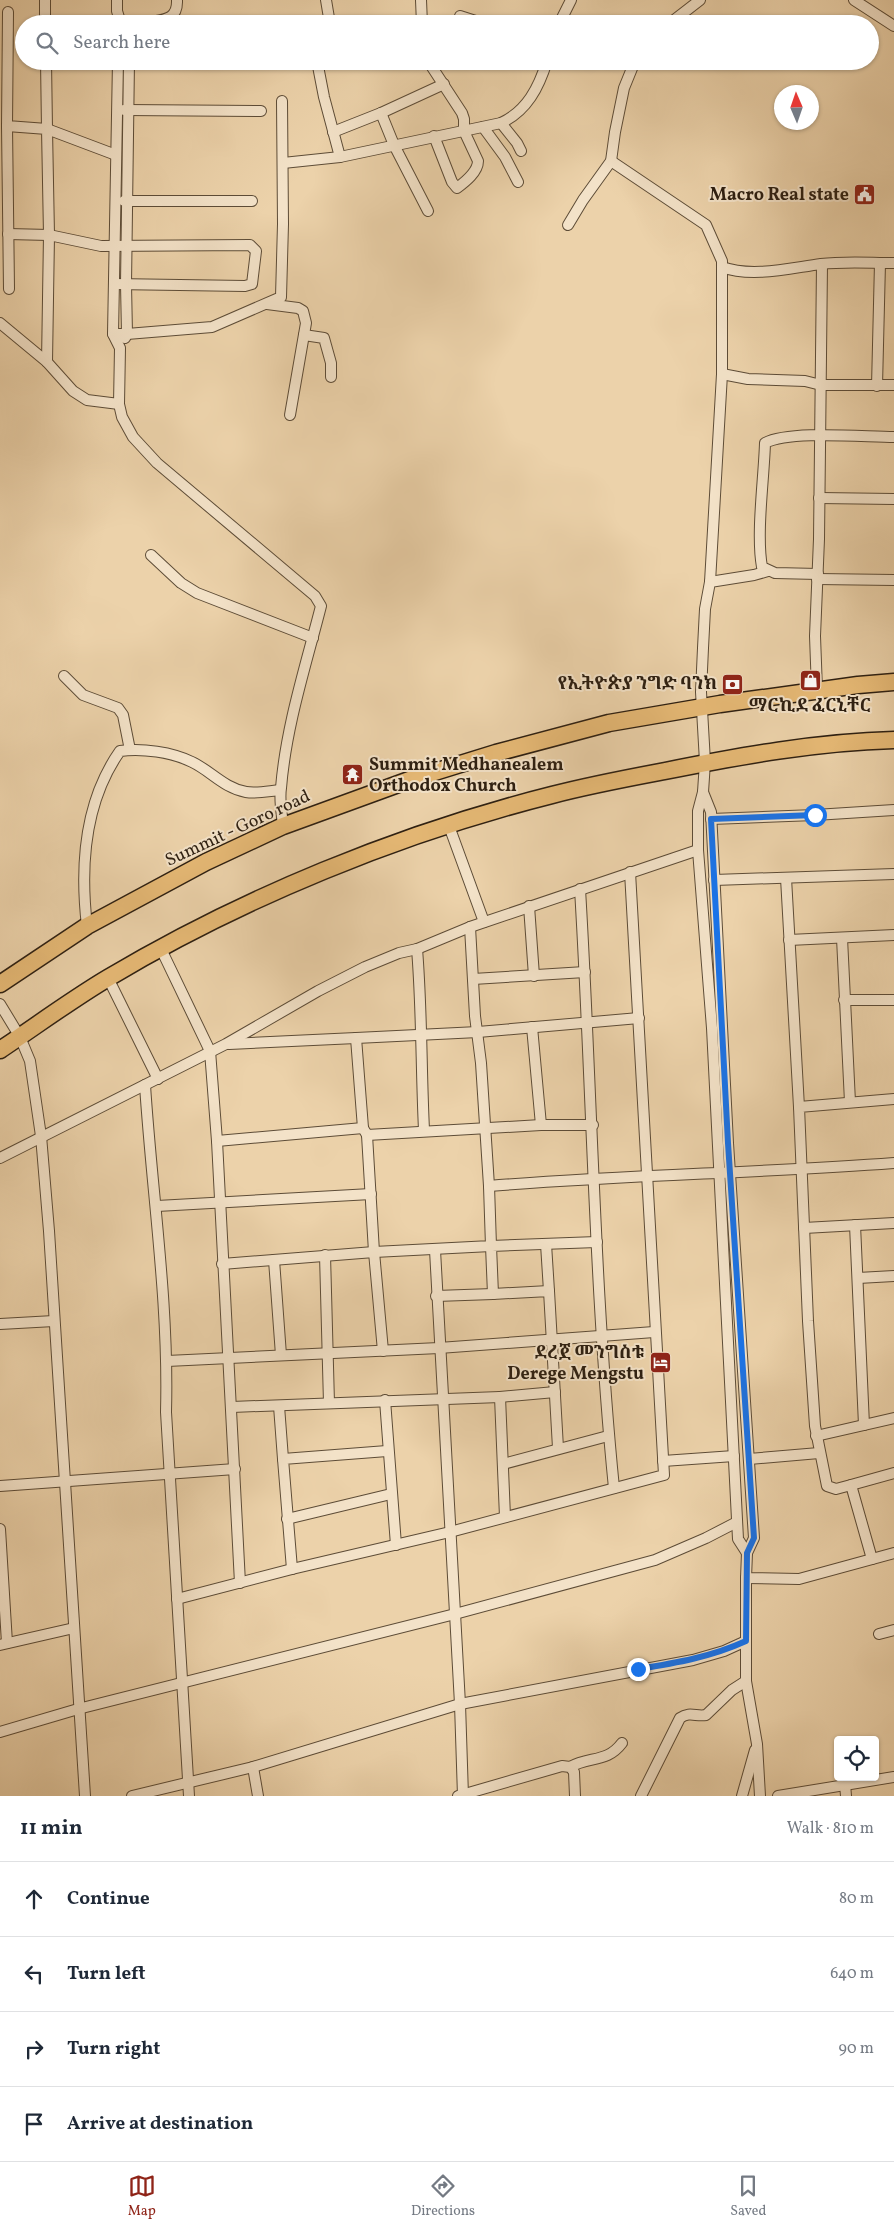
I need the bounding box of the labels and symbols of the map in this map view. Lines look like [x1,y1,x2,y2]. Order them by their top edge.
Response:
north arrow [774,85,819,130]
place label: Macro Real state [710,183,849,208]
public building icon: Macro Real state [853,183,877,207]
shop icon: ማርኪደ ፈርኒቸር [798,669,822,693]
place label: የኢትዮጵያ ንግድ ባንክ [558,672,717,697]
bank icon: የኢትዮጵያ ንግድ ባንክ [721,672,745,696]
place label: ማርኪደ ፈርኒቸር [749,694,871,719]
place label: Summit Medhanealem Orthodox Church [369,753,564,799]
temple icon: Summit Medhanealem Orthodox Church [341,763,365,787]
street label: Summit - Goro road [161,784,315,874]
route start [804,804,827,827]
place label: ደረጀ መንግስቱ Derege Mengstu [507,1341,644,1387]
hotel icon: ደረጀ መንግስቱ Derege Mengstu [648,1351,672,1375]
route end [627,1658,650,1681]

